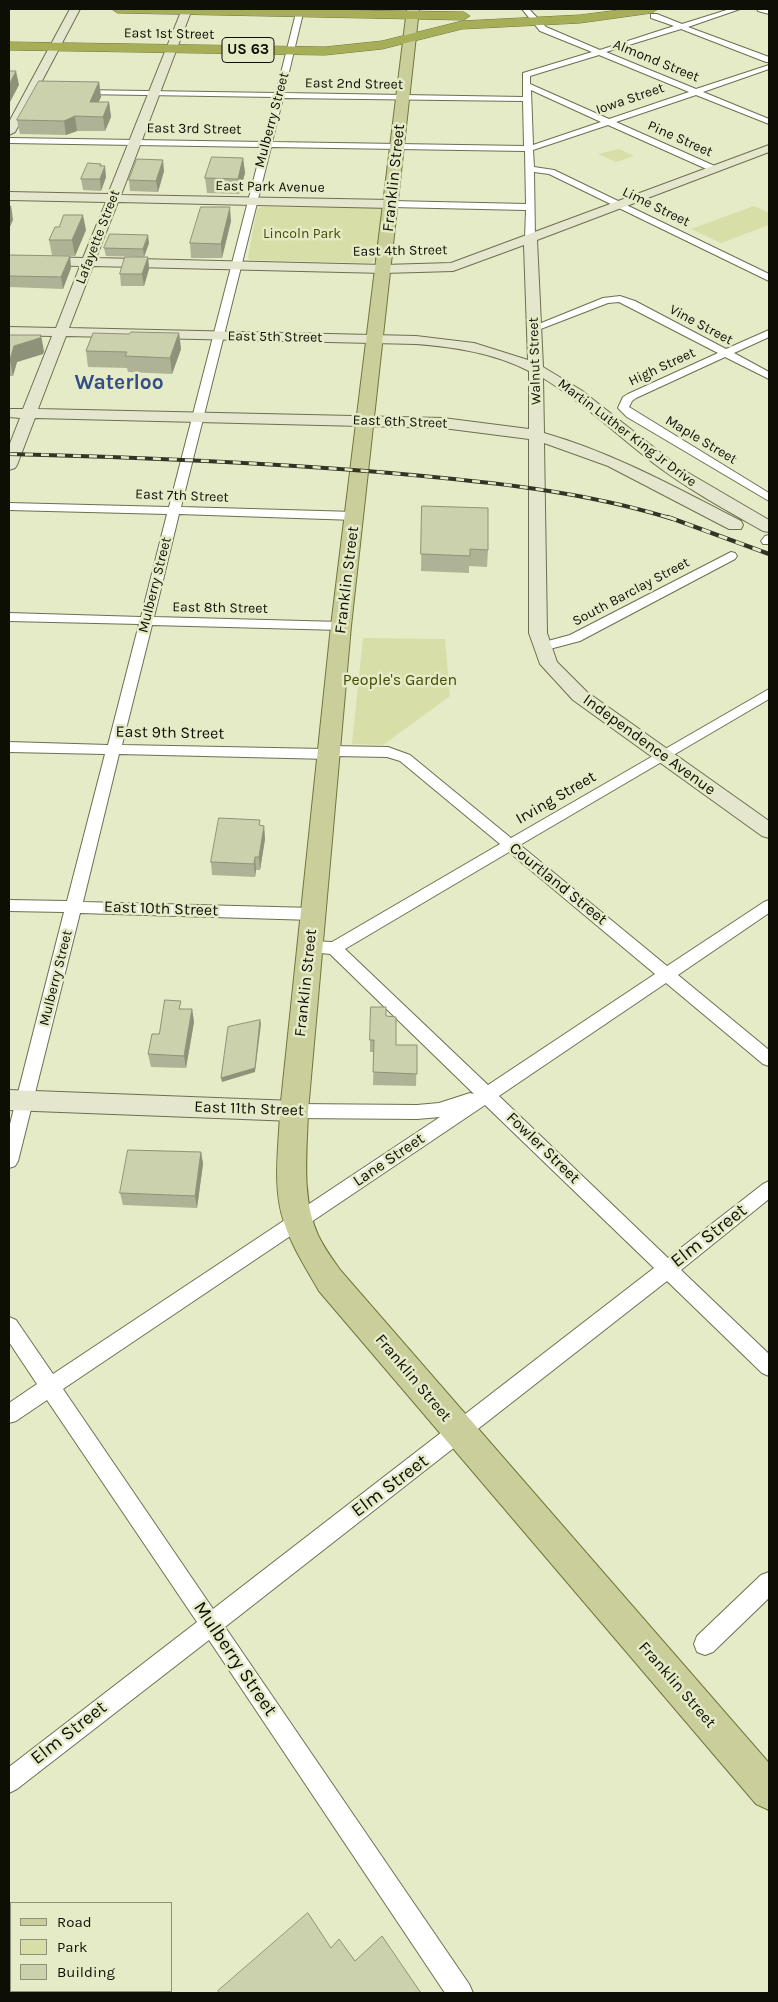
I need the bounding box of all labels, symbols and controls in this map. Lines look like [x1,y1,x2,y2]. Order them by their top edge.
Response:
street label: East 1st Street [124,25,214,43]
street label: Almond Street [611,36,701,86]
road number: US 63 [222,38,274,62]
street label: Mulberry Street [251,70,293,170]
street label: East 2nd Street [305,75,403,93]
street label: Iowa Street [594,79,666,119]
street label: Pine Street [645,117,715,161]
street label: East 3rd Street [146,120,242,138]
street label: Franklin Street [379,123,409,233]
street label: East Park Avenue [215,178,325,196]
street label: Lime Street [620,184,692,230]
street label: Lafayette Street [72,187,124,287]
park label: Lincoln Park [263,226,341,242]
street label: East 4th Street [352,242,448,260]
street label: Vine Street [666,301,736,349]
street label: Walnut Street [525,317,545,405]
street label: East 5th Street [227,328,323,346]
street label: High Street [626,344,698,390]
district label: Waterloo [74,370,164,396]
street label: Martin Luther King Jr Drive [554,375,700,491]
street label: East 6th Street [352,412,448,432]
street label: Maple Street [662,412,740,468]
street label: East 7th Street [135,486,229,506]
street label: Franklin Street [331,525,363,635]
street label: Mulberry Street [135,535,175,635]
street label: South Barclay Street [570,554,692,630]
street label: East 8th Street [172,599,268,617]
park label: People's Garden [343,670,457,690]
street label: Independence Avenue [579,690,719,800]
street label: East 9th Street [115,722,225,744]
street label: Irving Street [512,767,600,829]
street label: Courtland Street [505,839,611,929]
street label: East 10th Street [104,897,218,921]
street label: Mulberry Street [36,928,76,1028]
street label: Franklin Street [291,928,321,1038]
street label: East 11th Street [194,1097,304,1121]
street label: Fowler Street [502,1108,584,1188]
street label: Lane Street [350,1129,428,1191]
street label: Elm Street [666,1199,752,1273]
street label: Franklin Street [371,1330,455,1426]
street label: Elm Street [347,1450,433,1522]
street label: Mulberry Street [188,1597,282,1721]
street label: Franklin Street [634,1638,720,1732]
street label: Elm Street [26,1696,112,1770]
legend [10,1902,172,1992]
text: Road [57,1913,92,1931]
text: Park [57,1938,87,1956]
text: Building [57,1963,115,1981]

